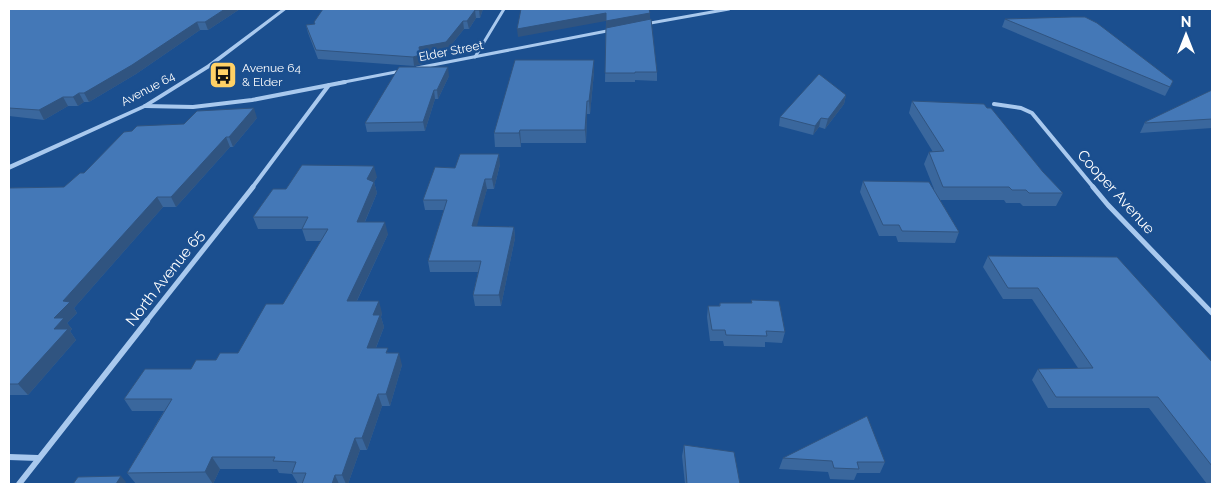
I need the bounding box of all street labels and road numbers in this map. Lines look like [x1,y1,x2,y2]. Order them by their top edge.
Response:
street label: Elder Street [418,38,484,64]
street label: Avenue 64 [119,69,178,109]
street label: Cooper Avenue [1073,146,1159,238]
street label: North Avenue 65 [122,227,208,329]

